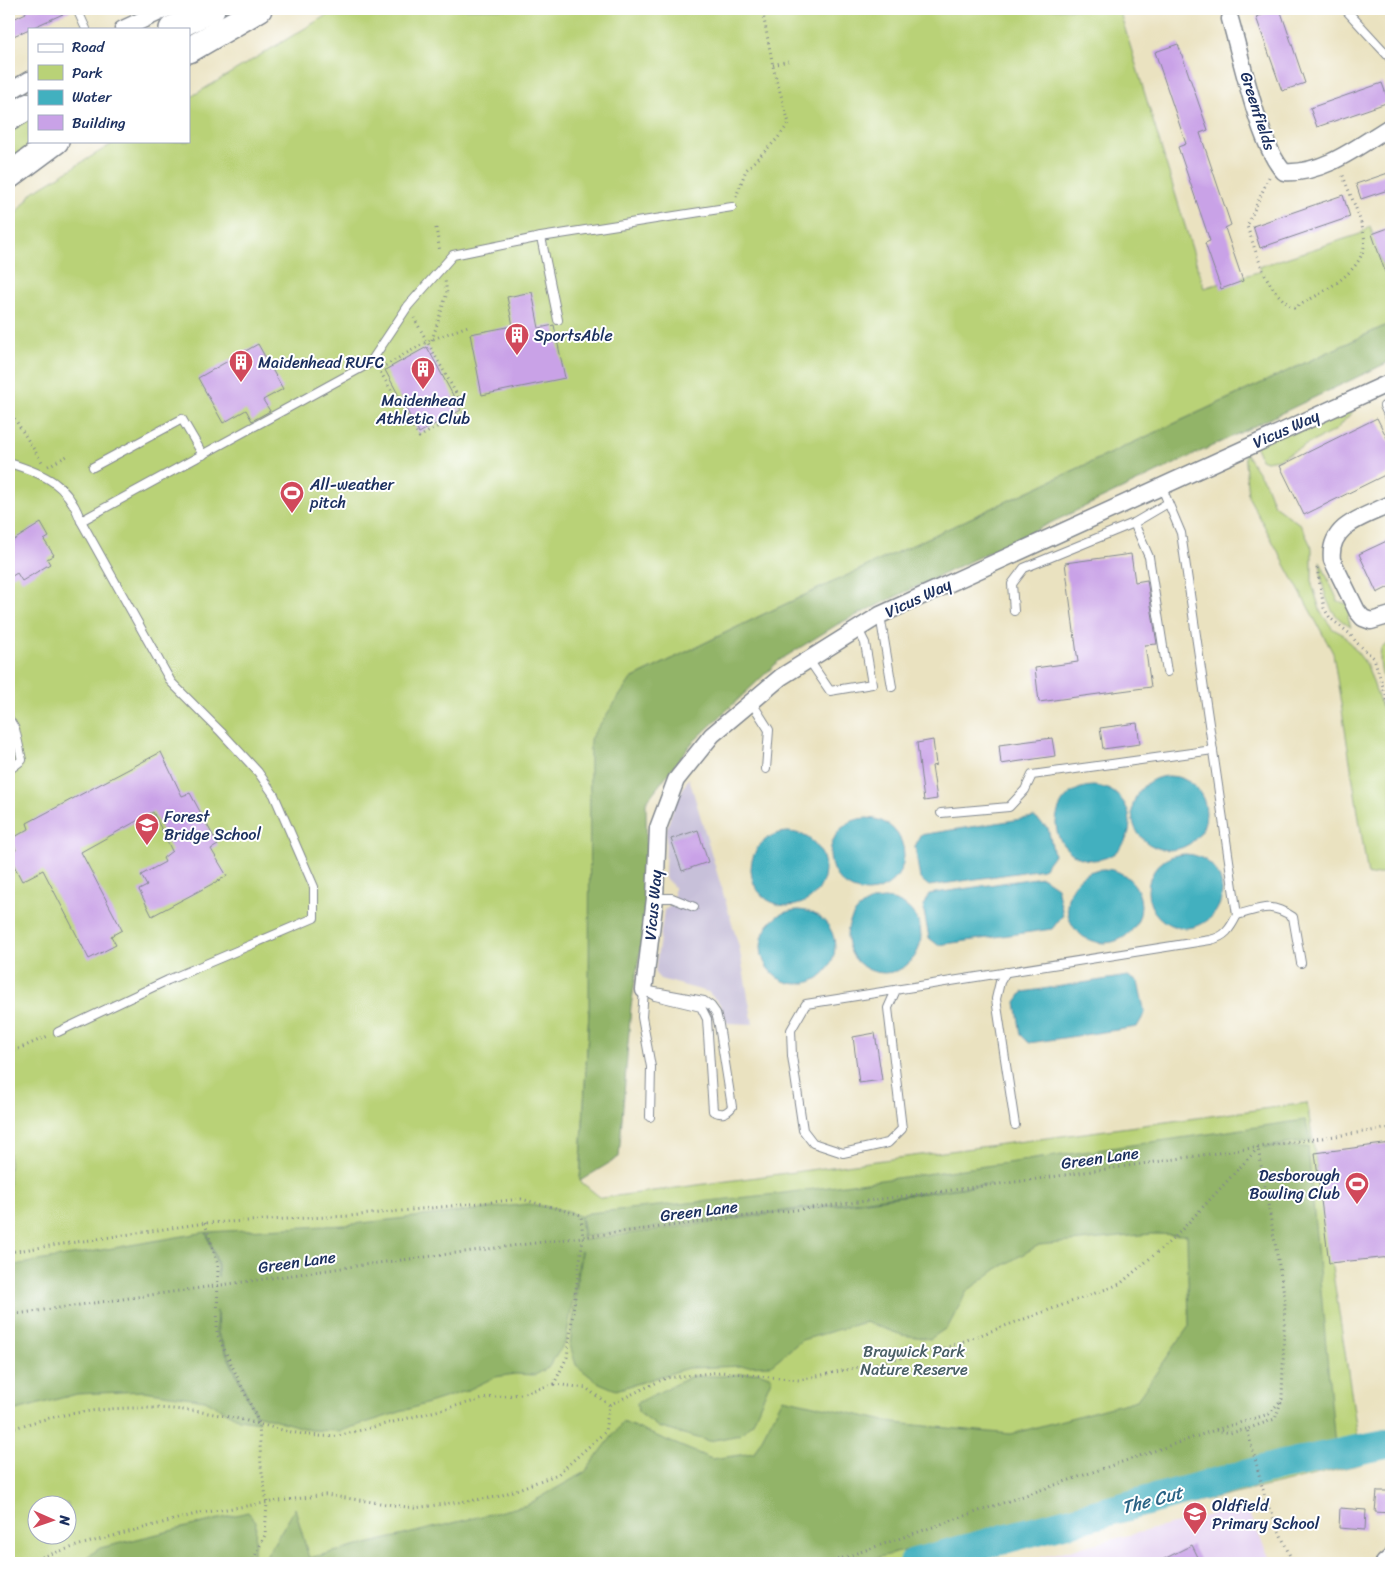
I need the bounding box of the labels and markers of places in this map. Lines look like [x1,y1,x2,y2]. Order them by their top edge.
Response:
place label: SportsAble [534,321,613,350]
building icon: SportsAble [504,322,530,356]
place label: Maidenhead RUFC [258,348,385,377]
building icon: Maidenhead RUFC [228,349,254,383]
building icon: Maidenhead Athletic Club [410,356,436,390]
place label: Maidenhead Athletic Club [375,386,470,433]
place label: All-weather pitch [309,470,395,517]
sports icon: All-weather pitch [279,480,305,514]
place label: Forest Bridge School [164,802,261,849]
school or university icon: Forest Bridge School [134,812,160,846]
place label: Desborough Bowling Club [1249,1161,1340,1208]
sports icon: Desborough Bowling Club [1344,1171,1370,1205]
place label: Oldfield Primary School [1212,1491,1320,1538]
school or university icon: Oldfield Primary School [1182,1501,1208,1535]

